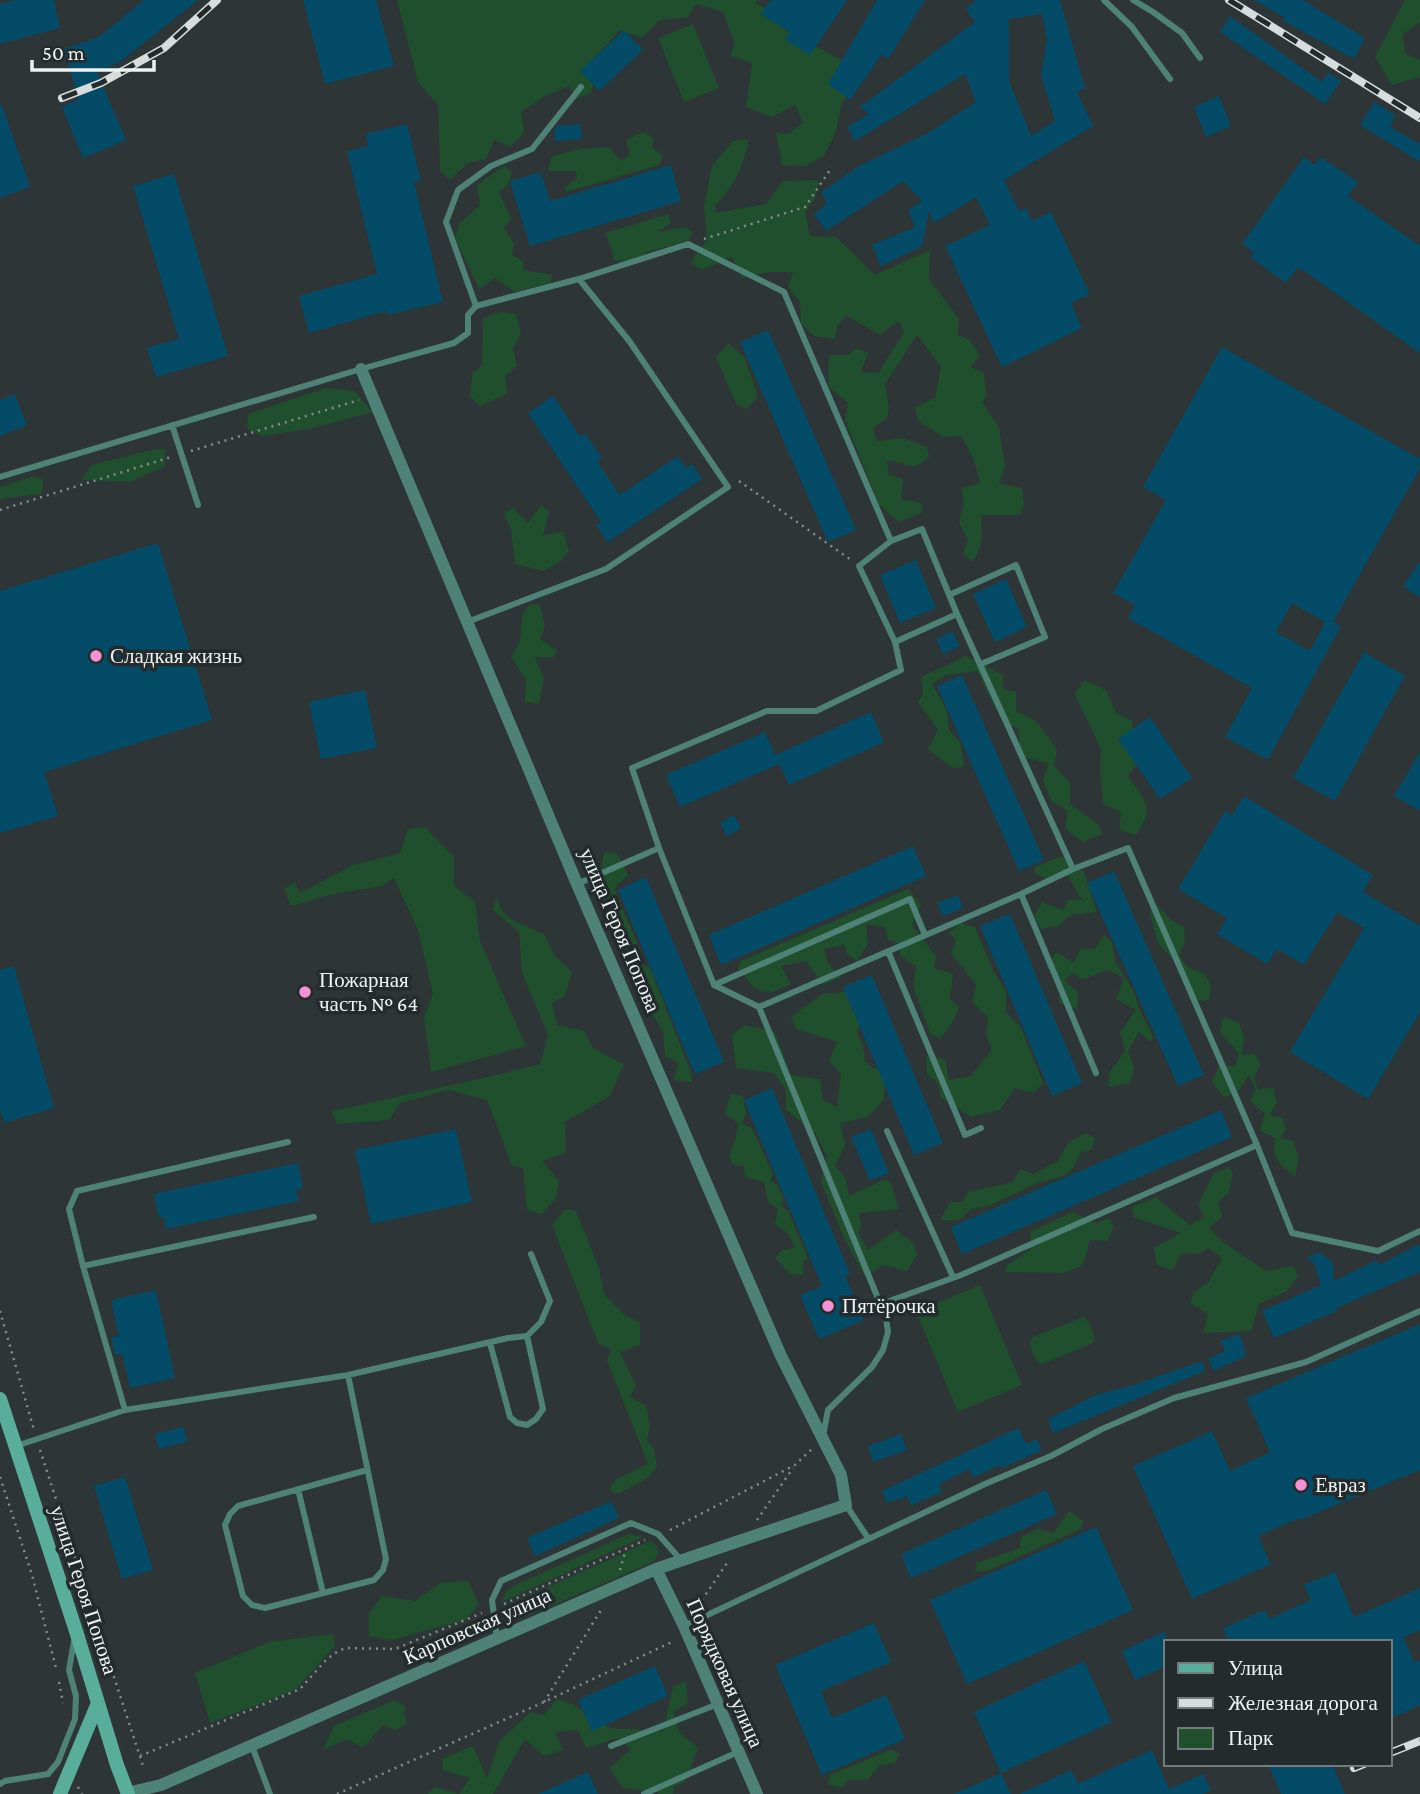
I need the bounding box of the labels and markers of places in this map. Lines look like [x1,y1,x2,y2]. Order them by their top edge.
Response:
place label: Сладкая жизнь [110,644,242,668]
marker: Сладкая жизнь [88,648,104,664]
place label: Пожарная часть № 64 [319,968,418,1016]
marker: Пожарная часть № 64 [297,984,313,1000]
place label: Пятёрочка [842,1294,936,1318]
marker: Пятёрочка [820,1298,836,1314]
place label: Евраз [1315,1473,1366,1497]
marker: Евраз [1293,1477,1309,1493]

